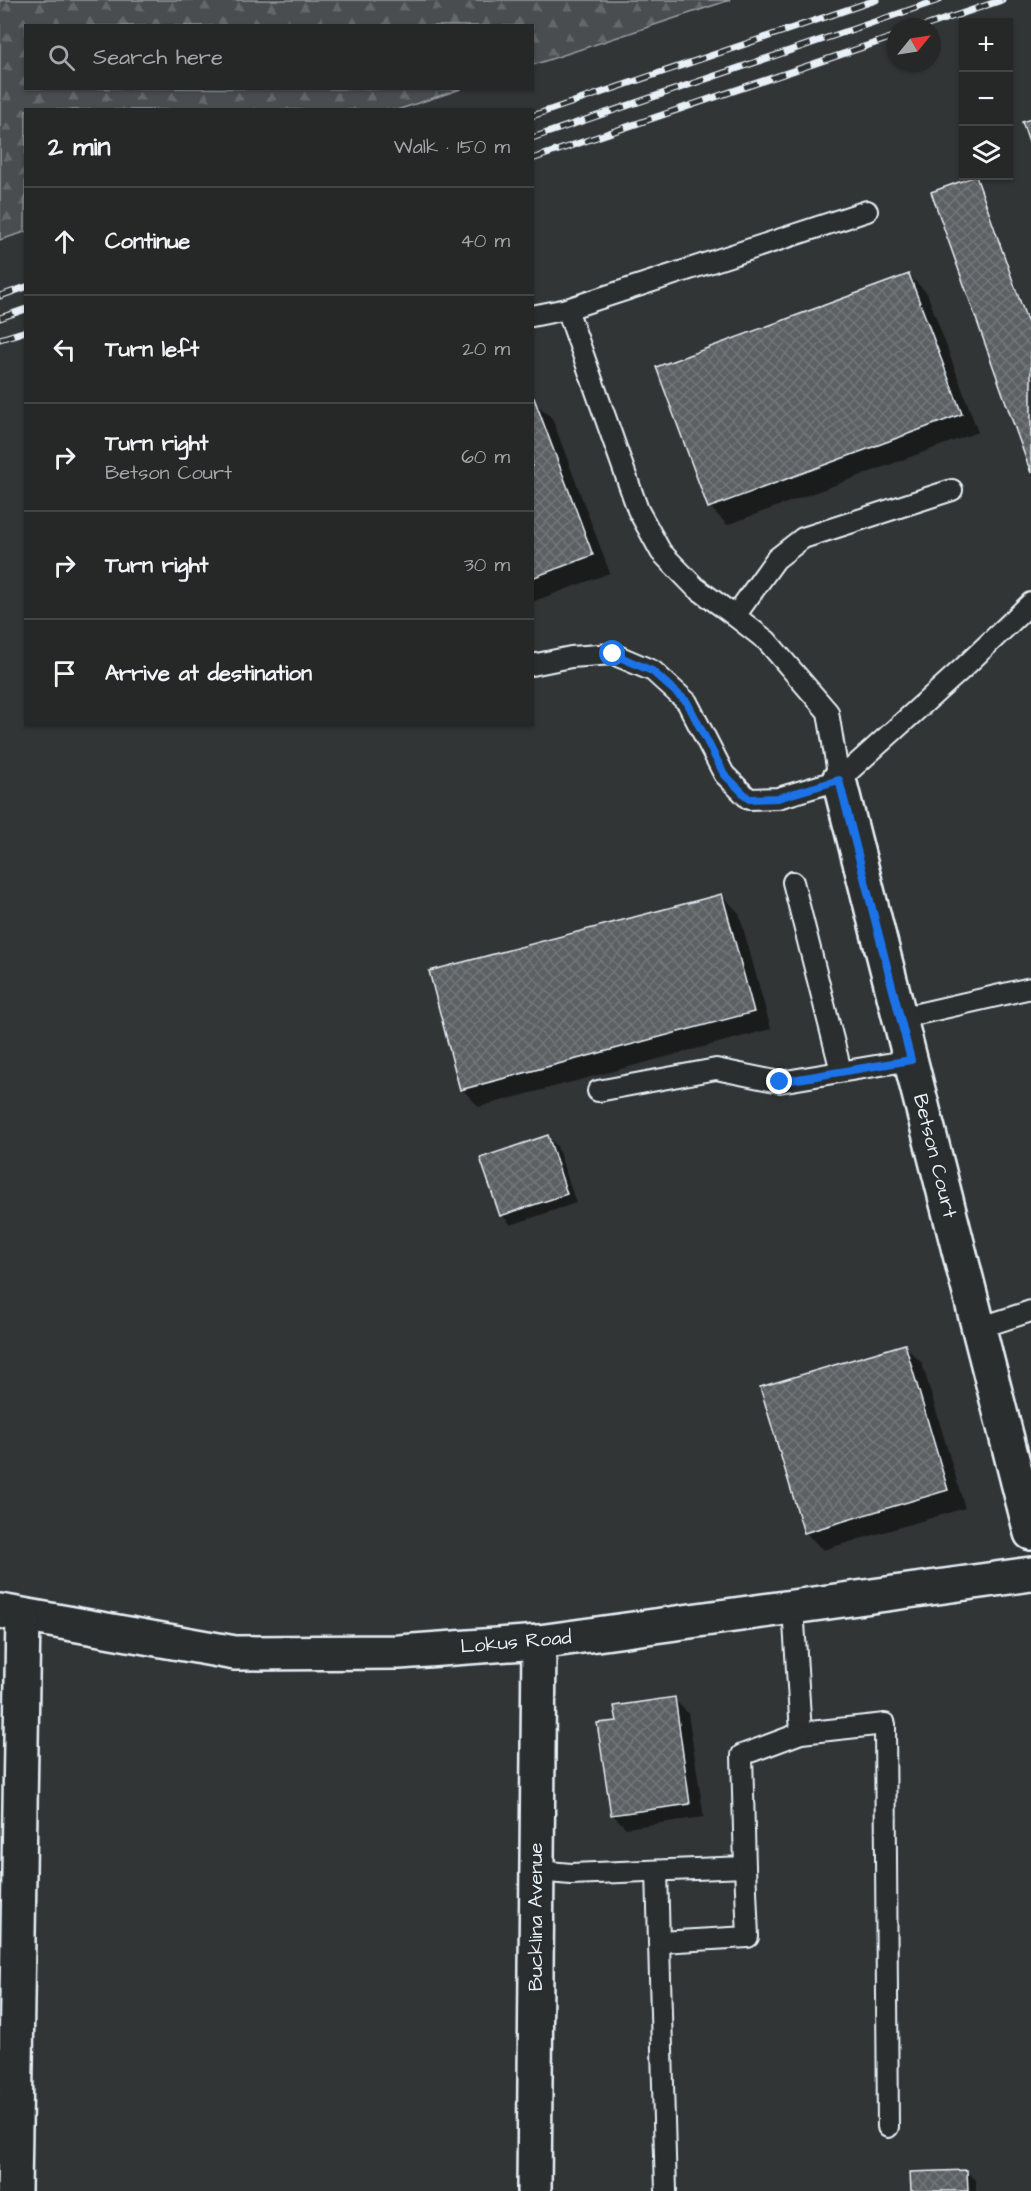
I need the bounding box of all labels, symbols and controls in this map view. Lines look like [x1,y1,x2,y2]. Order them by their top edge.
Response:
north arrow [887,18,941,72]
map controls [959,18,1013,180]
button: + [959,18,1013,72]
search box [24,24,534,90]
icon: search [45,41,78,74]
text: Search here [93,42,223,73]
button: − [959,72,1013,126]
button: layers [959,126,1013,180]
text: 2 min [48,129,110,165]
text: Walk · 150 m [394,133,510,161]
icon: ahead [48,225,81,258]
text: Continue [105,226,190,257]
text: 40 m [460,227,510,255]
icon: left [48,333,81,366]
text: Turn left [105,334,199,365]
text: 20 m [462,335,510,363]
text: Turn right [105,428,208,459]
icon: right [48,441,81,474]
text: 60 m [461,443,510,471]
text: Betson Court [105,459,232,487]
icon: right [48,549,81,582]
text: Turn right [105,550,208,581]
text: 30 m [464,551,510,579]
route start [599,640,625,666]
icon: arrive [48,657,81,690]
text: Arrive at destination [105,658,312,689]
route end [766,1068,792,1094]
street label: Betson Court [906,1091,964,1221]
street label: Lokus Road [459,1623,573,1661]
street label: Bucklina Avenue [522,1842,550,1991]

